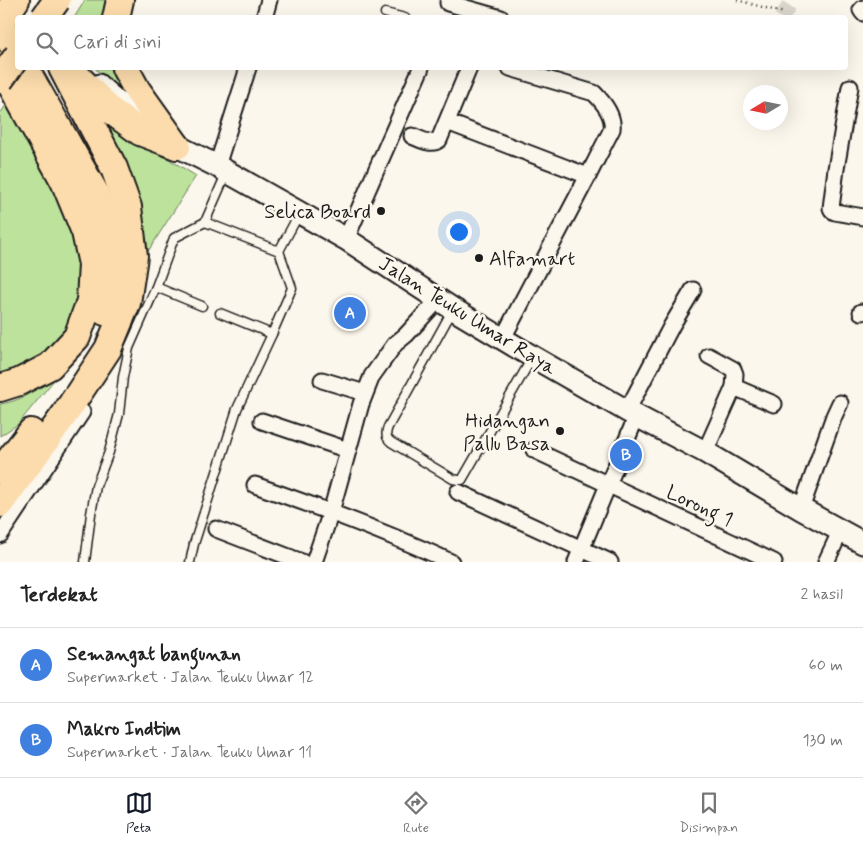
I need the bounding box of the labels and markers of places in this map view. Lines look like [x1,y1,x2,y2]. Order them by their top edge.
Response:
place label: Selica Board [264,199,371,226]
marker: Selica Board [375,205,387,217]
place label: Alfamart [489,246,575,273]
marker: Alfamart [473,252,485,264]
pin: A [334,294,366,332]
place label: Hidangan Pallu Basa [463,408,550,458]
marker: Hidangan Pallu Basa [554,425,566,437]
pin: B [610,436,642,474]

